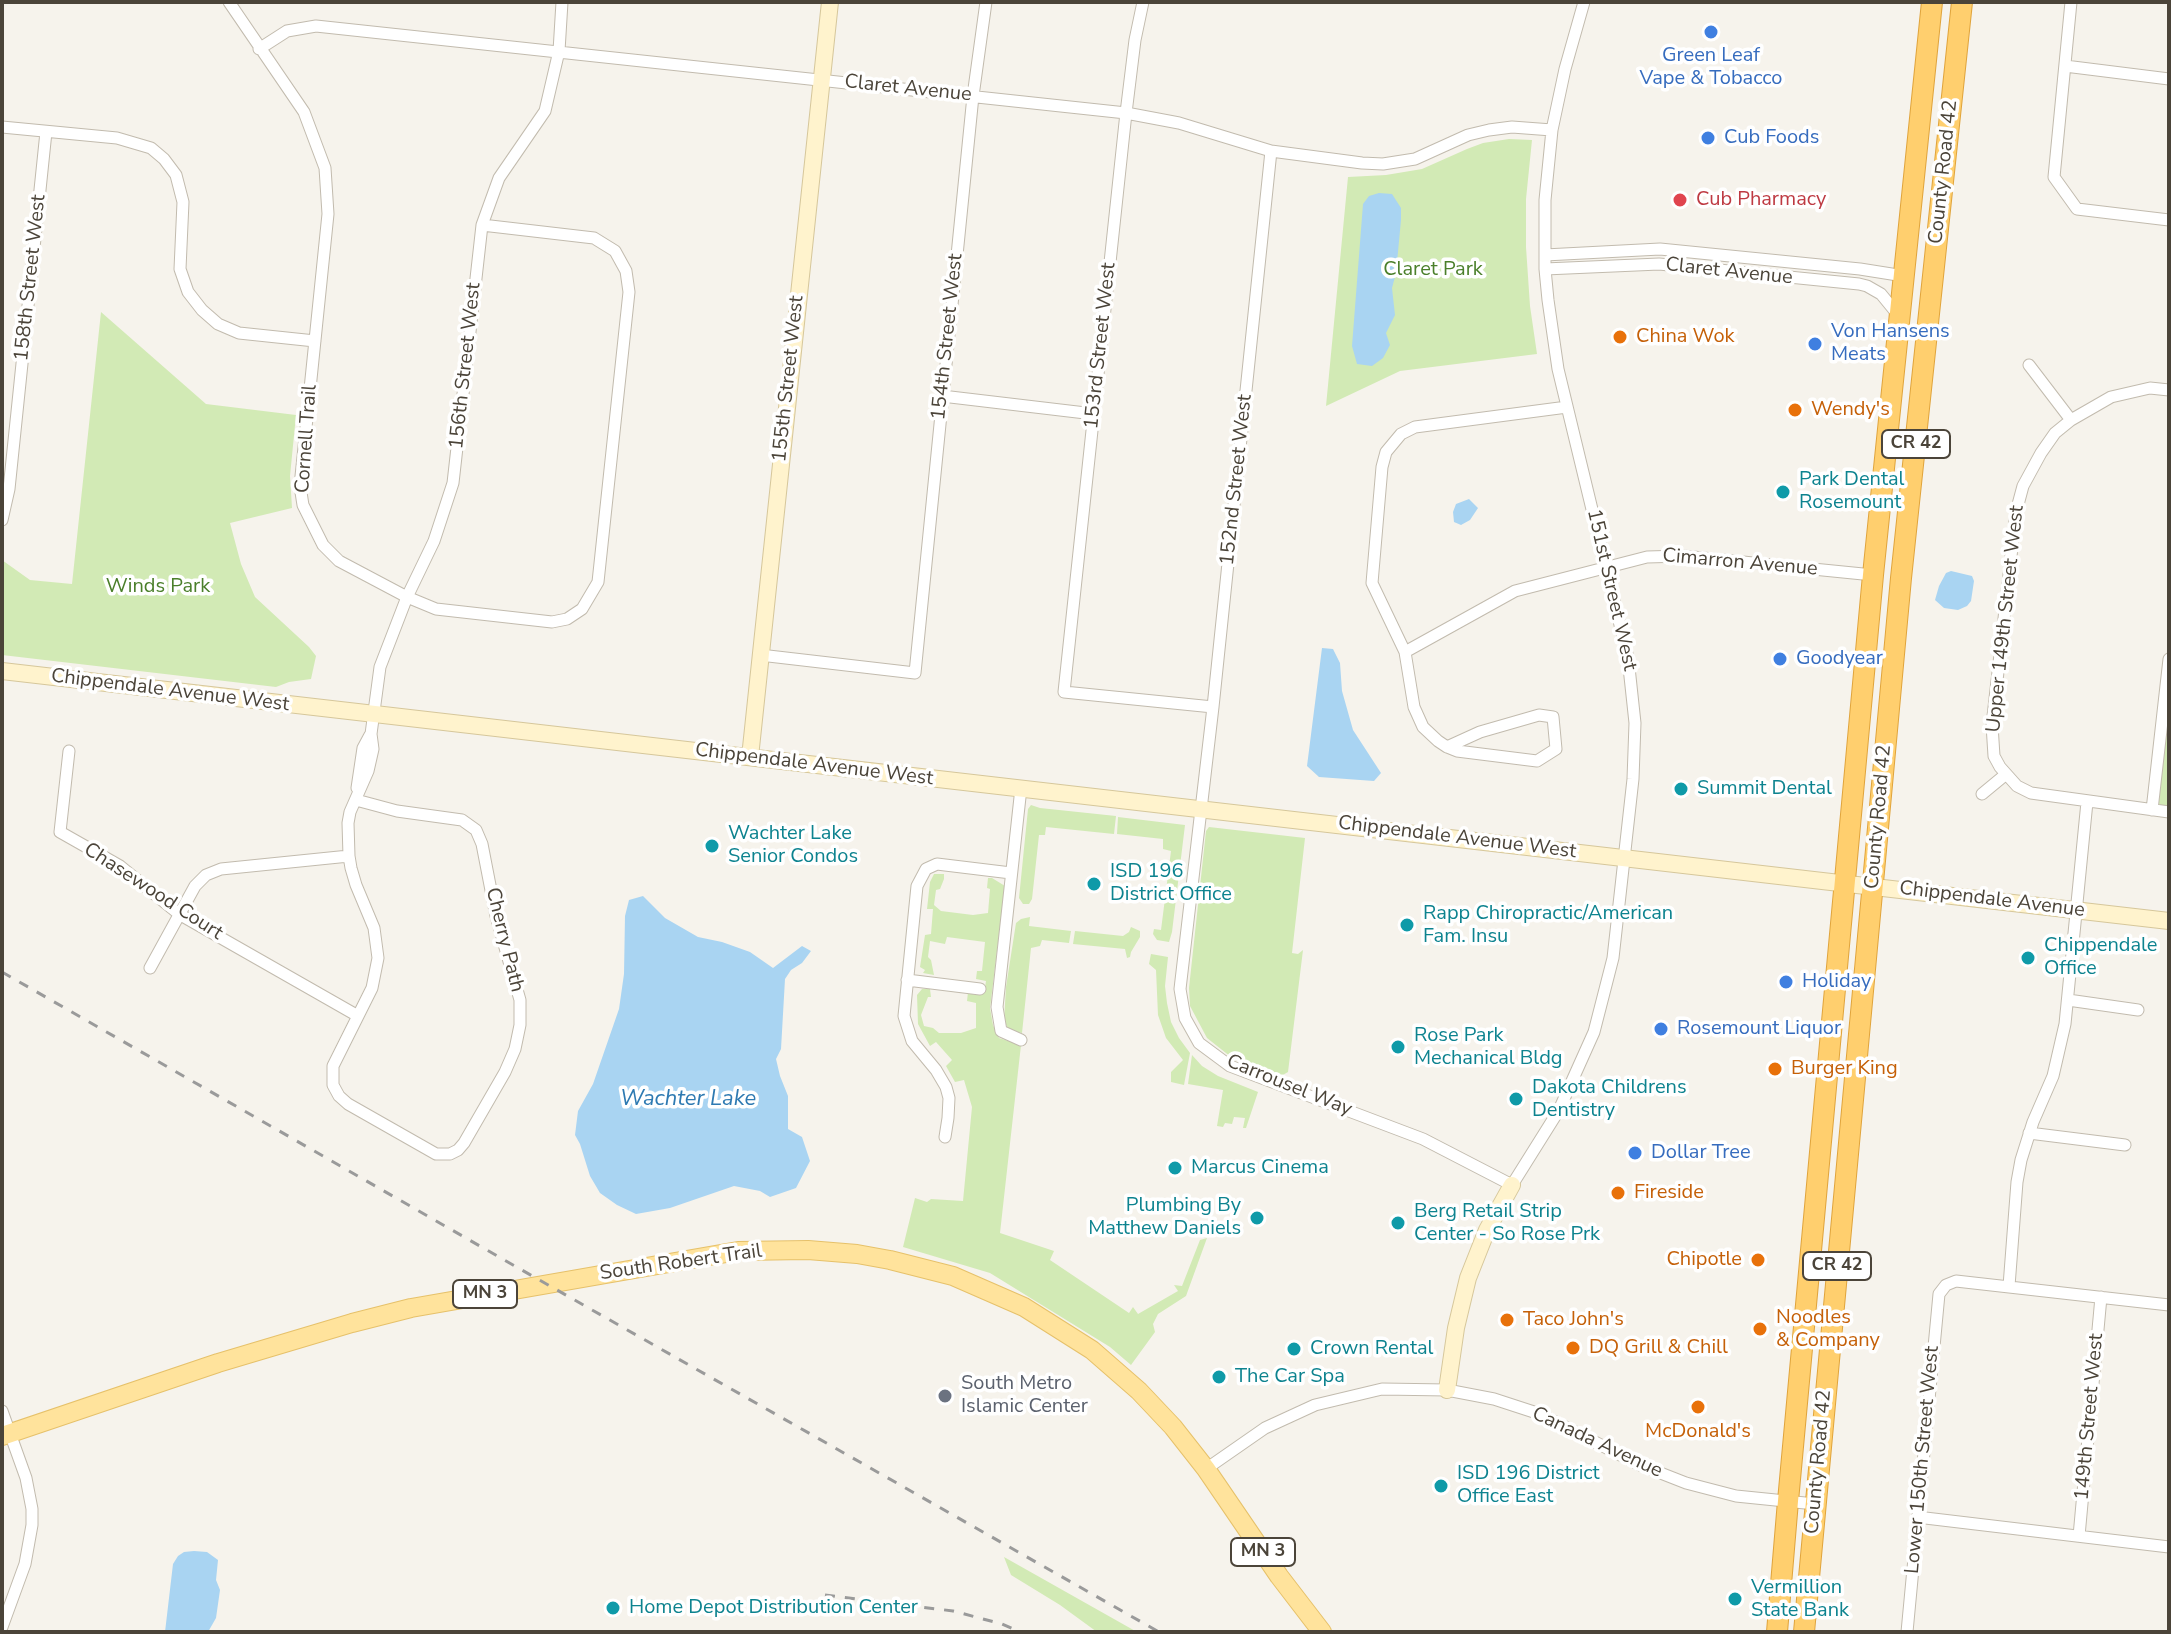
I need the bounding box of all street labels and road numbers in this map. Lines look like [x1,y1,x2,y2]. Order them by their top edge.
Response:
street label: Claret Avenue [843,70,973,108]
street label: County Road 42 [1925,99,1963,245]
street label: 158th Street West [10,194,52,362]
street label: 154th Street West [927,253,969,421]
street label: Claret Avenue [1664,253,1794,291]
street label: 153rd Street West [1080,261,1122,431]
street label: 156th Street West [445,282,487,450]
street label: 155th Street West [768,295,810,463]
street label: Cornell Trail [291,384,323,494]
street label: 152nd Street West [1216,393,1258,567]
road number: CR 42 [1882,430,1950,458]
street label: Upper 149th Street West [1982,504,2030,734]
street label: 151st Street West [1581,507,1641,673]
street label: Cimarron Avenue [1661,544,1819,582]
street label: Chippendale Avenue West [50,664,290,718]
street label: Chippendale Avenue West [694,738,934,792]
street label: County Road 42 [1861,744,1897,890]
street label: Chippendale Avenue West [1337,811,1577,865]
street label: Chasewood Court [79,838,227,946]
street label: Chippendale Avenue [1898,877,2086,923]
street label: Cherry Path [479,885,529,995]
street label: Carrousel Way [1223,1050,1355,1122]
street label: South Robert Trail [598,1240,764,1286]
road number: CR 42 [1803,1252,1871,1280]
road number: MN 3 [453,1280,517,1308]
street label: 149th Street West [2071,1333,2109,1501]
street label: Lower 150th Street West [1901,1345,1945,1575]
street label: County Road 42 [1801,1389,1837,1535]
street label: Canada Avenue [1528,1402,1666,1484]
road number: MN 3 [1231,1538,1295,1566]

